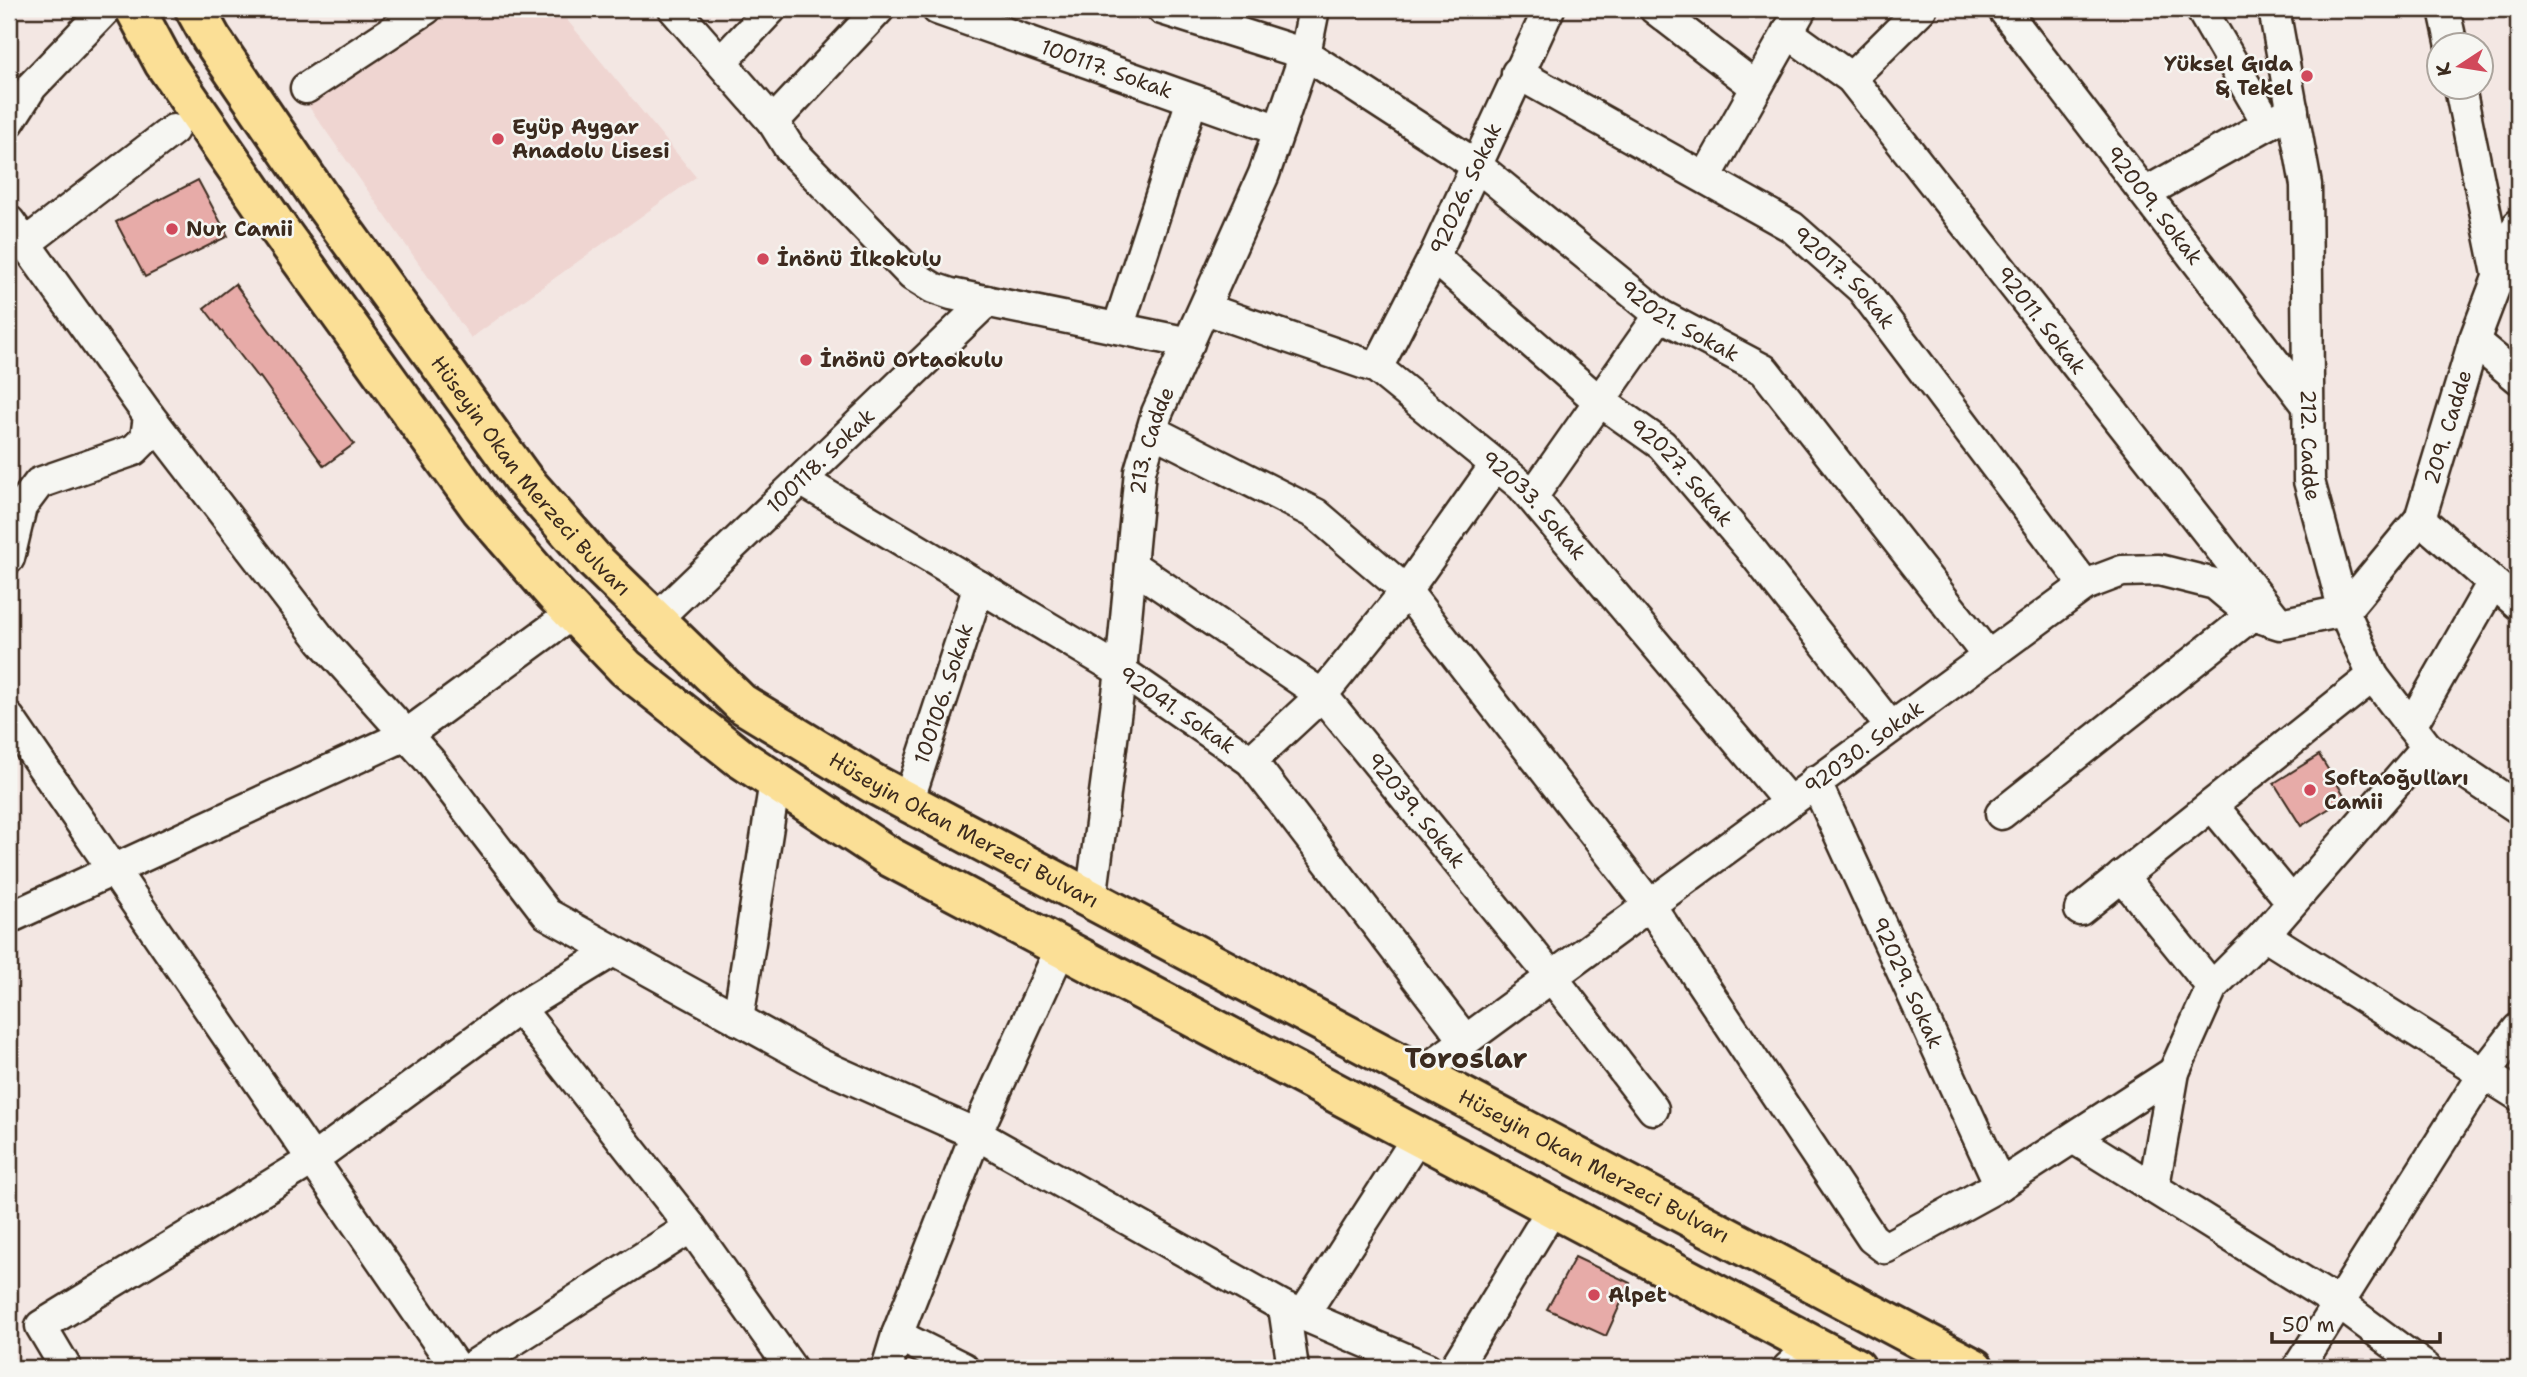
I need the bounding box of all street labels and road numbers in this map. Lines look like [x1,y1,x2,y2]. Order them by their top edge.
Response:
street label: 100117. Sokak [1037,33,1176,105]
street label: 92026. Sokak [1423,119,1508,259]
street label: 92009. Sokak [2099,140,2209,271]
street label: 92017. Sokak [1787,220,1901,335]
street label: 92011. Sokak [1990,260,2093,380]
street label: 92021. Sokak [1614,274,1744,368]
street label: Hüseyin Okan Merzeci Bulvarı [424,350,637,602]
street label: 209. Cadde [2417,367,2478,488]
street label: 213. Cadde [1124,382,1181,496]
street label: 212. Cadde [2294,389,2328,504]
street label: 100118. Sokak [760,402,881,520]
street label: 92027. Sokak [1624,412,1739,533]
street label: 92033. Sokak [1475,444,1593,566]
street label: 100106. Sokak [907,620,980,768]
street label: 92041. Sokak [1113,660,1241,760]
street label: 92030. Sokak [1798,694,1929,801]
street label: Hüseyin Okan Merzeci Bulvarı [824,746,1104,915]
street label: 92039. Sokak [1360,747,1472,874]
street label: 92029. Sokak [1865,913,1950,1053]
street label: Hüseyin Okan Merzeci Bulvarı [1454,1083,1734,1250]

